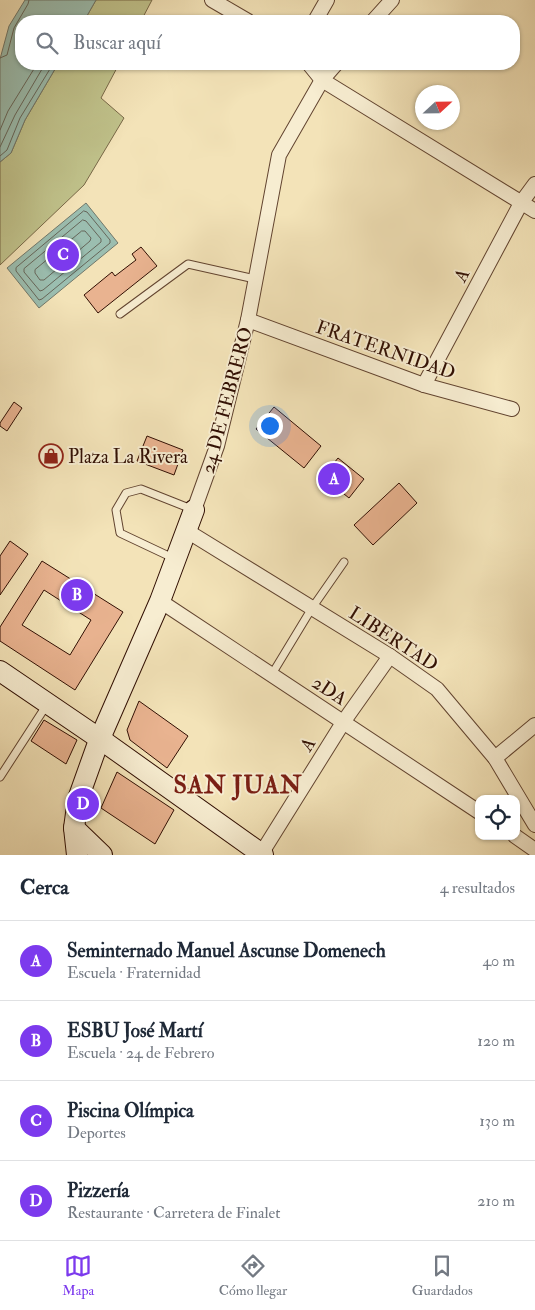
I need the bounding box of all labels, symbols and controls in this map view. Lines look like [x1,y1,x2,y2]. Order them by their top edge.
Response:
search box [15,15,520,70]
icon: search [33,29,61,57]
text: Buscar aquí [73,31,161,55]
north arrow [415,85,460,130]
pin: C [47,236,79,274]
street label: A [448,265,475,287]
street label: FRATERNIDAD [313,315,459,385]
street label: 24 DE FEBRERO [196,324,258,476]
your location [257,413,283,439]
shop icon: Plaza La Rivera [38,443,64,469]
place label: Plaza La Rivera [68,445,188,469]
pin: A [318,460,350,498]
pin: B [61,576,93,614]
street label: LIBERTAD [344,601,443,677]
street label: 2DA [307,671,351,711]
street label: A [294,733,321,757]
district label: SAN JUAN [173,770,303,801]
pin: D [67,785,99,823]
map controls [475,795,520,840]
button: locate [475,795,520,840]
text: Cerca [20,874,69,901]
text: 4 resultados [440,878,515,898]
text: Seminternado Manuel Ascunse Domenech [67,939,386,963]
text: A [31,951,41,971]
text: 40 m [482,951,515,971]
text: Escuela · Fraternidad [67,963,201,983]
text: ESBU José Martí [67,1019,203,1043]
text: B [31,1031,41,1051]
text: 120 m [477,1031,515,1051]
text: Escuela · 24 de Febrero [67,1043,214,1063]
text: Piscina Olímpica [67,1099,194,1123]
text: C [30,1111,42,1131]
text: 130 m [479,1111,515,1131]
text: Deportes [67,1123,126,1143]
text: Pizzería [67,1179,129,1203]
text: D [29,1191,43,1211]
text: 210 m [477,1191,515,1211]
text: Restaurante · Carretera de Finalet [67,1203,280,1223]
tab: Mapa [62,1252,94,1299]
tab: Cómo llegar [219,1252,287,1299]
tab: Guardados [412,1252,473,1299]

